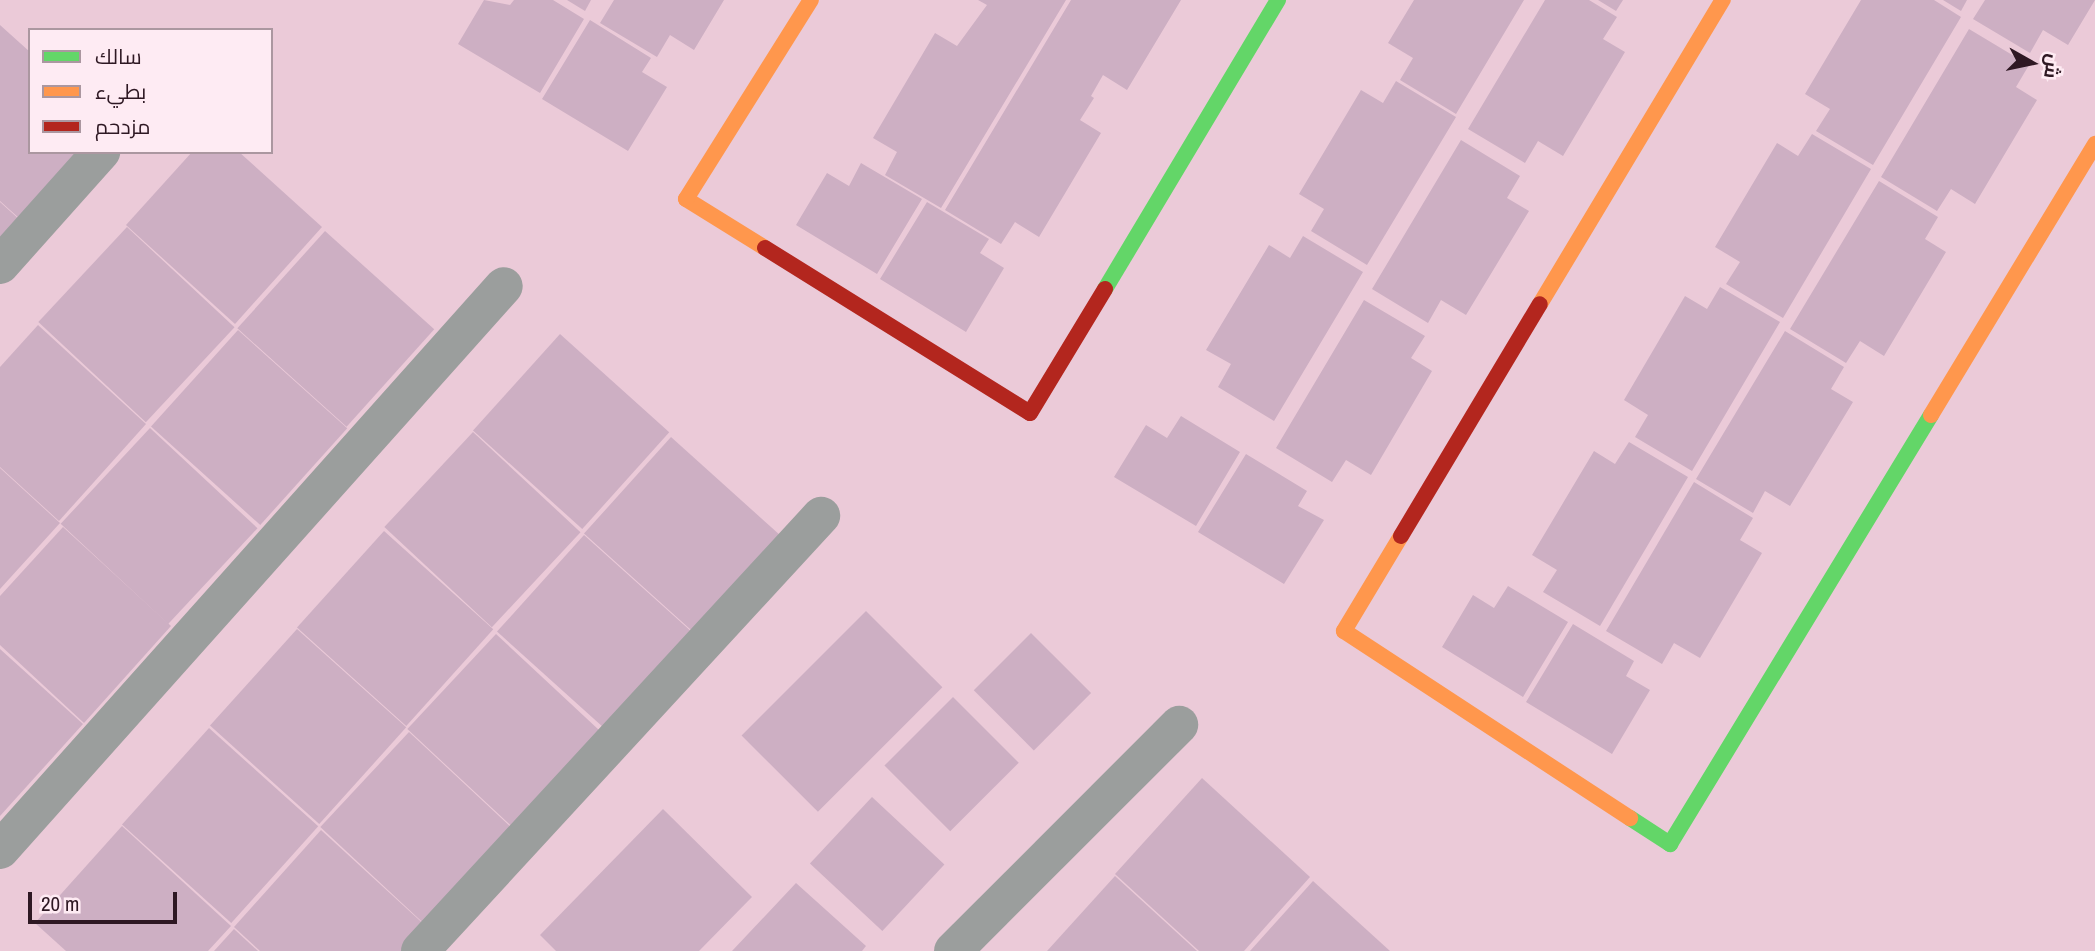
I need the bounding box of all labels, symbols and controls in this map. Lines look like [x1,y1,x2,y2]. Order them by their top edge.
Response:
legend [28,28,273,154]
north arrow [1997,28,2067,98]
text: سالك [95,42,142,71]
text: ش [2038,52,2067,80]
text: بطيء [95,77,146,106]
text: مزدحم [95,112,150,141]
scale bar [32,878,180,922]
text: 20 m [41,889,79,918]

